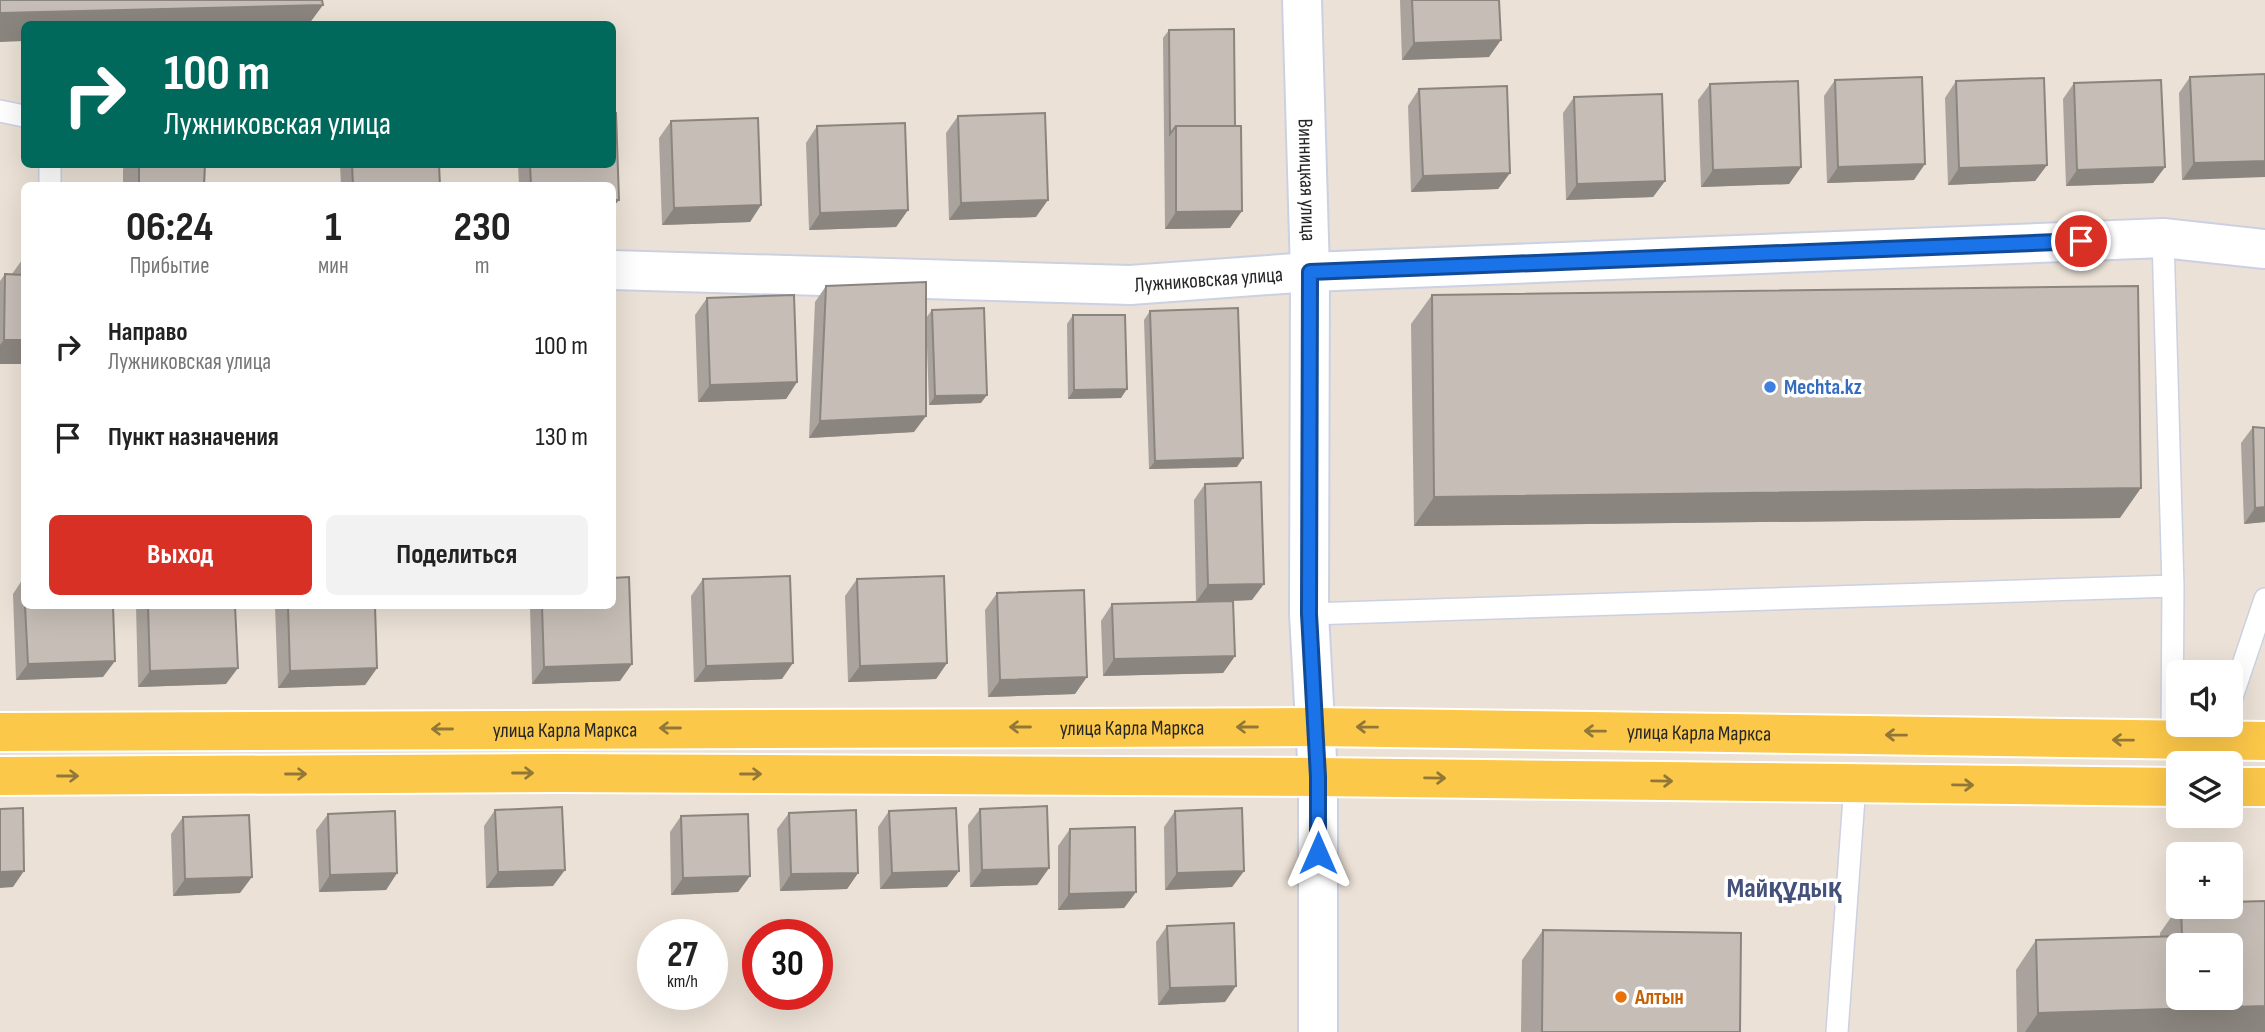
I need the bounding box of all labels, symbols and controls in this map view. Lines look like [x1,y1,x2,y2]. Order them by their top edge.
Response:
text: 100 m [164,45,270,104]
icon: right [49,49,140,140]
text: Лужниковская улица [164,105,391,144]
street label: Винницкая улица [1293,118,1322,242]
text: 06:24 [126,202,213,253]
text: 1 [325,202,342,253]
text: 230 [454,202,511,253]
pin [2051,211,2111,271]
icon: arrive [2062,222,2100,260]
text: Прибытие [130,252,209,280]
text: мин [318,252,349,280]
text: m [475,252,490,280]
street label: Лужниковская улица [1133,261,1284,297]
text: Направо [108,317,187,348]
icon: right [49,328,87,366]
text: 100 m [535,331,588,362]
text: Лужниковская улица [108,348,271,376]
place label: Mechta.kz [1784,375,1862,400]
marker: Mechta.kz [1762,379,1778,395]
icon: arrive [49,419,87,457]
text: Пункт назначения [108,422,279,453]
text: 130 m [536,422,588,453]
button: Выход [49,515,312,595]
button: Поделиться [326,515,588,595]
map controls [2166,660,2243,1010]
button: sound [2166,660,2243,737]
street label: улица Карла Маркса [1060,715,1204,740]
street label: улица Карла Маркса [493,717,637,743]
street label: улица Карла Маркса [1627,719,1771,746]
one-way arrow [1009,720,1032,734]
one-way arrow [1236,720,1259,734]
one-way arrow [659,721,682,735]
one-way arrow [1356,721,1379,734]
one-way arrow [431,722,454,736]
one-way arrow [1584,724,1607,738]
one-way arrow [1885,729,1908,742]
one-way arrow [2112,733,2135,747]
button: layers [2166,751,2243,828]
one-way arrow [511,766,534,780]
one-way arrow [739,767,762,781]
one-way arrow [284,768,307,781]
one-way arrow [56,769,79,783]
one-way arrow [1423,771,1446,785]
one-way arrow [1651,774,1674,788]
one-way arrow [1951,779,1974,792]
position arrow [1281,816,1355,890]
button: + [2166,842,2243,919]
district label: Майқұдық [1727,872,1842,905]
speed limit sign: 30 [742,919,833,1010]
button: − [2166,933,2243,1010]
text: 27 [667,934,698,977]
text: km/h [667,971,698,992]
place label: Алтын [1634,985,1684,1010]
marker: Алтын [1613,989,1629,1005]

